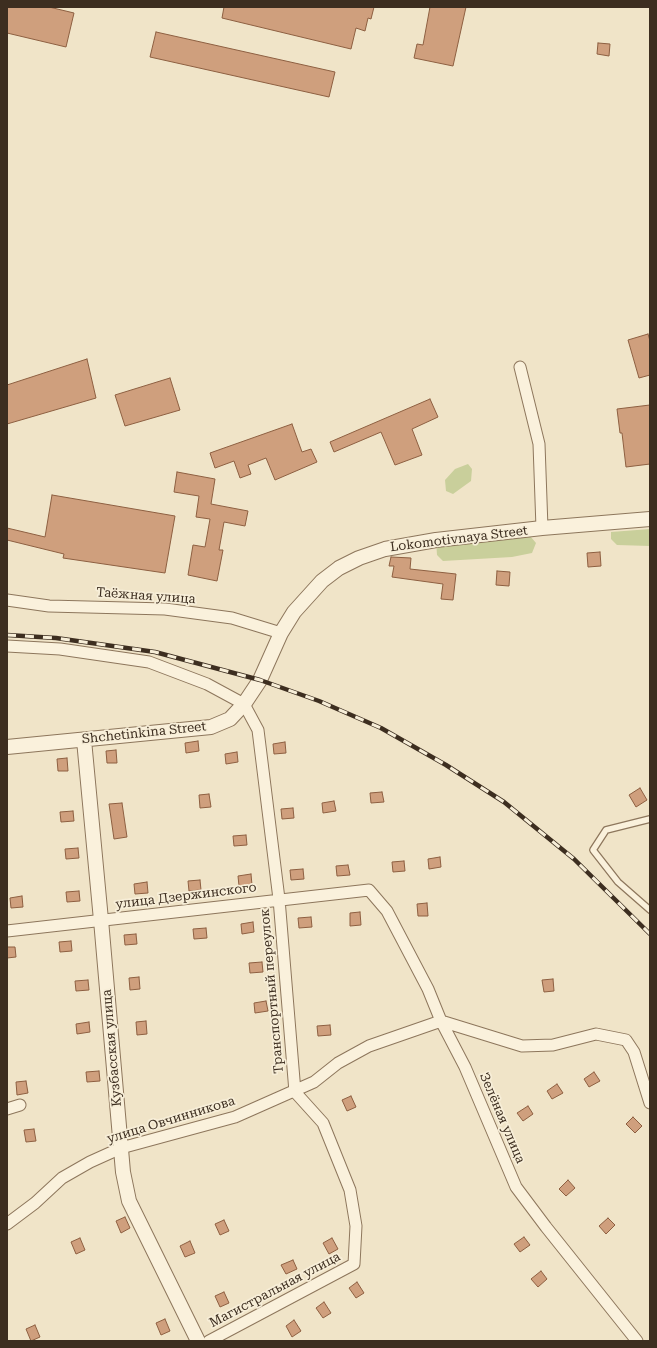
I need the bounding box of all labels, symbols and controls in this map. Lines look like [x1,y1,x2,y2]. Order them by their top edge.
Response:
street label: Lokomotivnaya Street [389,523,529,555]
street label: Таёжная улица [96,585,196,607]
street label: Shchetinkina Street [81,719,207,747]
street label: улица Дзержинского [115,880,257,912]
street label: Транспортный переулок [257,908,287,1074]
street label: Кузбасская улица [99,989,125,1107]
street label: Зелёная улица [476,1070,528,1166]
street label: улица Овчинникова [105,1093,237,1147]
street label: Магистральная улица [207,1249,343,1331]

